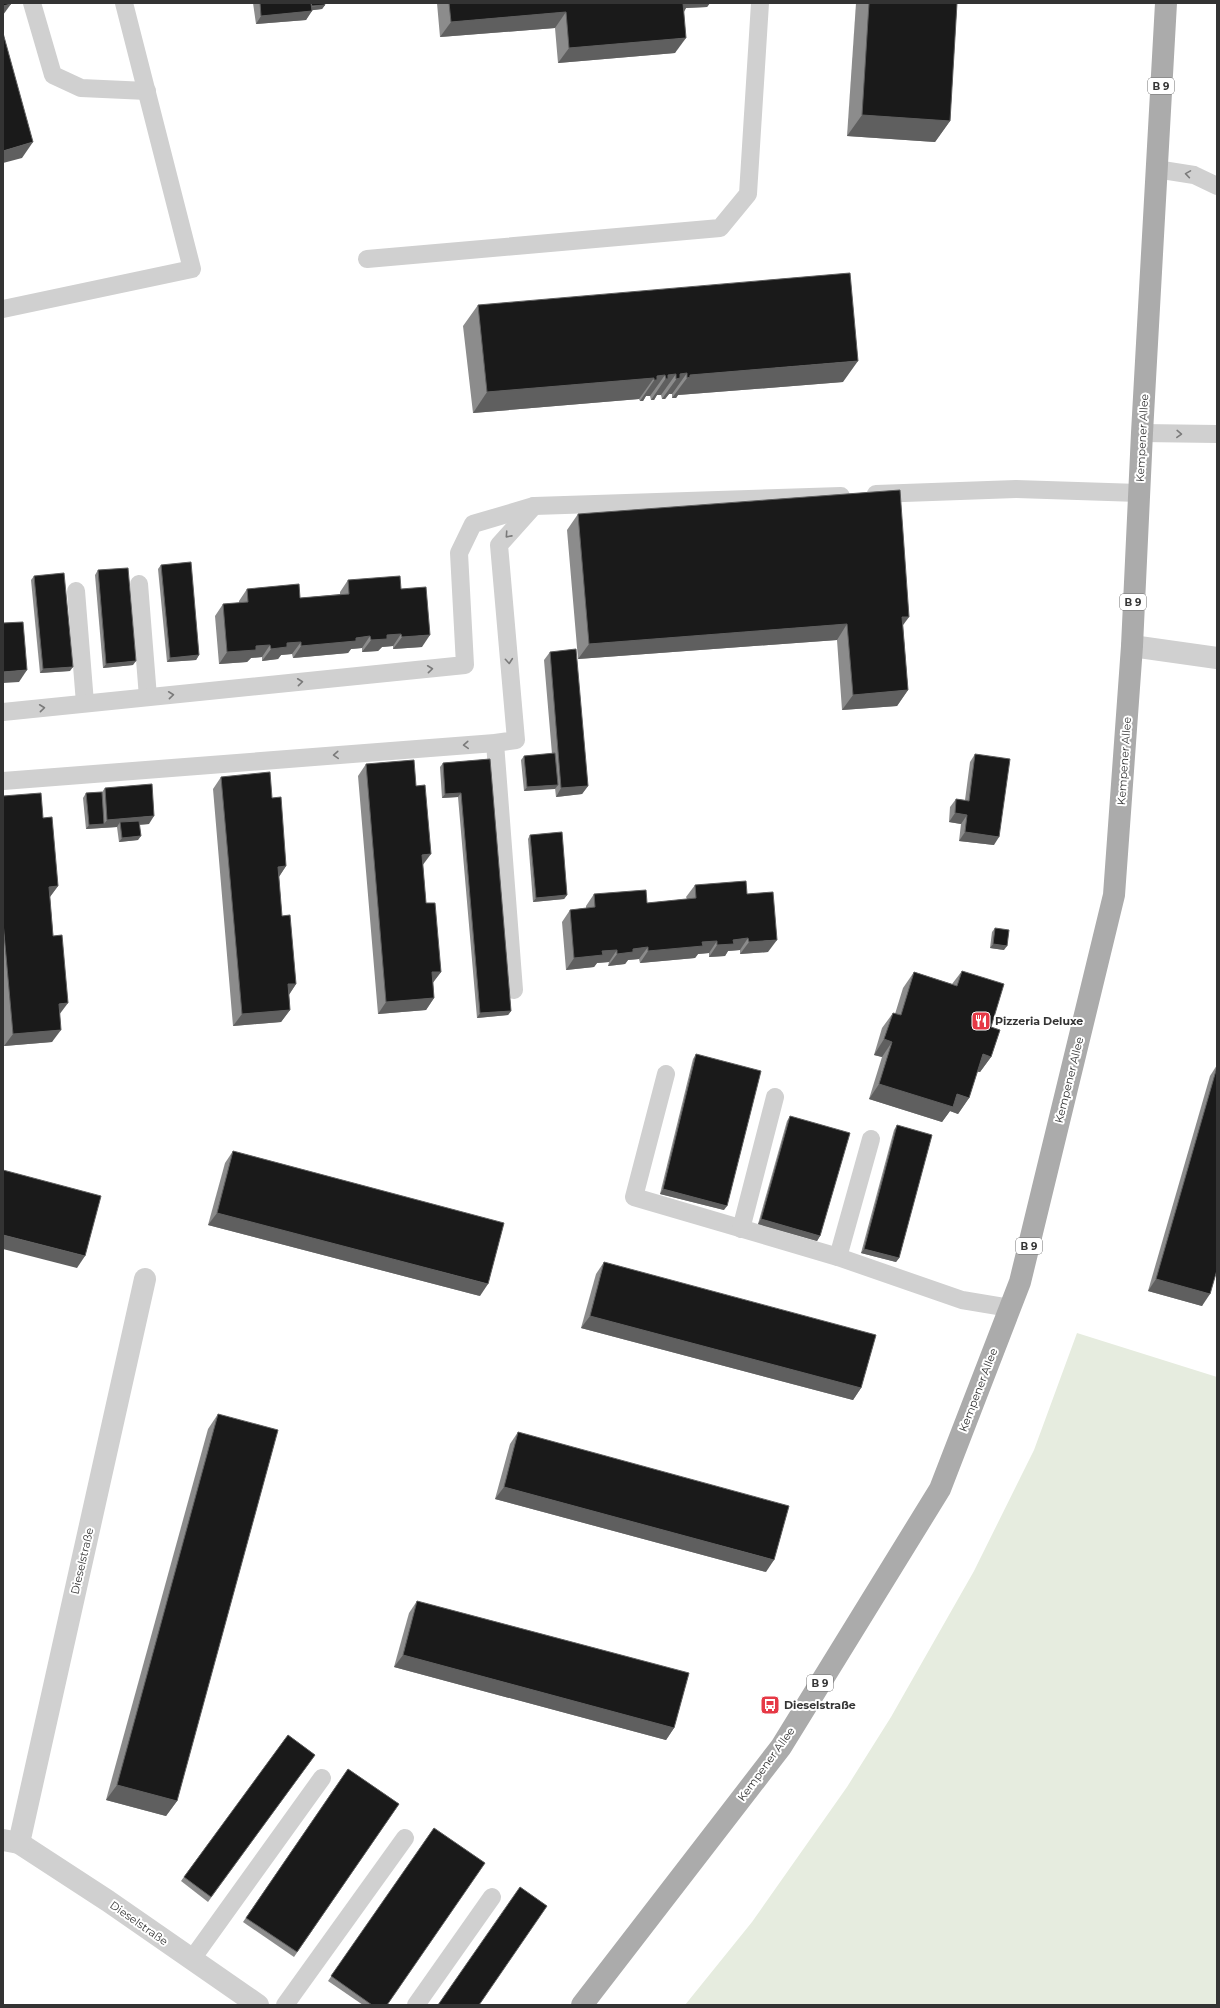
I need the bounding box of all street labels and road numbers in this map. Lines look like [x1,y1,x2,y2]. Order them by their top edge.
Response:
road number: B 9 [1148,78,1174,94]
street label: Kempener Allee [1133,393,1151,483]
road number: B 9 [1120,594,1146,610]
street label: Kempener Allee [1114,716,1134,806]
street label: Kempener Allee [1052,1035,1087,1125]
road number: B 9 [1016,1238,1042,1254]
street label: Kempener Allee [956,1346,1001,1434]
street label: Dieselstraße [68,1526,97,1596]
road number: B 9 [807,1675,833,1691]
street label: Kempener Allee [734,1724,798,1804]
street label: Dieselstraße [107,1898,171,1948]

